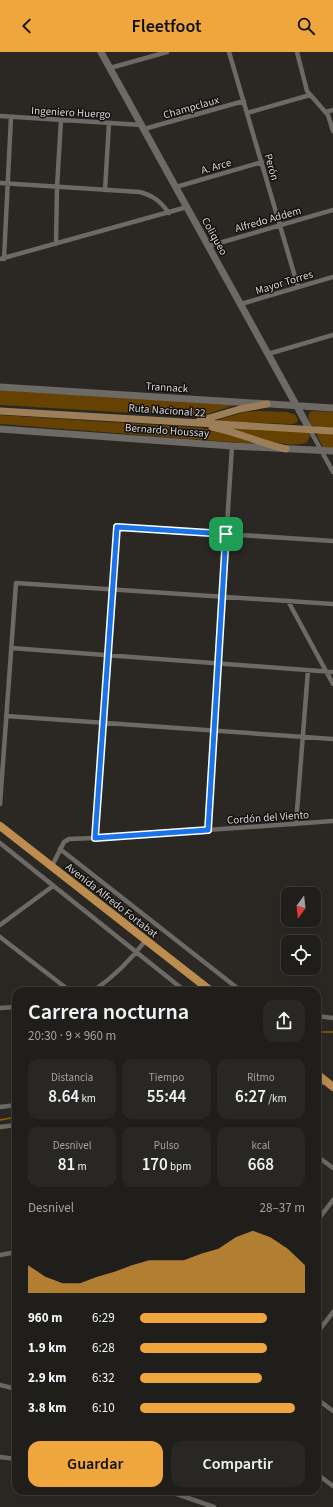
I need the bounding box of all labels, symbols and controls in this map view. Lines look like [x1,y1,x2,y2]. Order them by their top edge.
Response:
text: Fleetfoot [132,14,201,39]
icon: back [16,15,38,37]
icon: search [295,15,317,37]
street label: Champclaux [162,92,221,123]
street label: Ingeniero Huergo [31,103,111,122]
street label: Perón [261,152,282,182]
street label: A. Arce [199,155,234,178]
street label: Alfredo Addem [233,203,303,236]
street label: Coliqueo [198,215,231,258]
street label: Mayor Torres [254,267,315,298]
street label: Trannack [145,379,189,397]
street label: Ruta Nacional 22 [128,400,206,421]
street label: Bernardo Houssay [124,420,210,441]
pin [209,517,243,551]
icon: arrive [215,523,237,545]
street label: Cordón del Viento [227,807,310,828]
street label: Avenida Alfredo Fortabat [62,860,161,941]
north arrow [281,887,321,927]
map controls [281,887,321,975]
button: locate [281,935,321,975]
text: Carrera nocturna [28,996,189,1028]
button: share [263,1000,305,1042]
text: 20:30 · 9 × 960 m [28,1027,116,1045]
text: Distancia [51,1070,93,1085]
text: Tiempo [149,1070,184,1085]
text: Ritmo [247,1070,275,1085]
text: 8.64 [48,1085,79,1109]
text: 55:44 [147,1085,186,1109]
text: 6:27 [235,1085,266,1109]
text: km [79,1091,96,1106]
text: /km [266,1091,287,1106]
text: Desnivel [53,1138,92,1153]
text: Pulso [154,1138,179,1153]
text: kcal [252,1138,270,1153]
text: 81 [58,1153,75,1177]
text: 170 [142,1153,168,1177]
text: 668 [248,1153,274,1177]
text: m [75,1159,87,1174]
text: bpm [168,1159,191,1174]
text: Desnivel [28,1199,74,1217]
text: 28–37 m [260,1199,305,1217]
text: 960 m [28,1309,62,1327]
text: 6:29 [92,1309,115,1327]
text: 1.9 km [28,1339,67,1357]
text: 6:28 [92,1339,115,1357]
text: 2.9 km [28,1369,67,1387]
text: 6:32 [92,1369,115,1387]
text: 3.8 km [28,1399,67,1417]
text: 6:10 [92,1399,115,1417]
button: Guardar [28,1441,163,1487]
button: Compartir [171,1441,305,1487]

